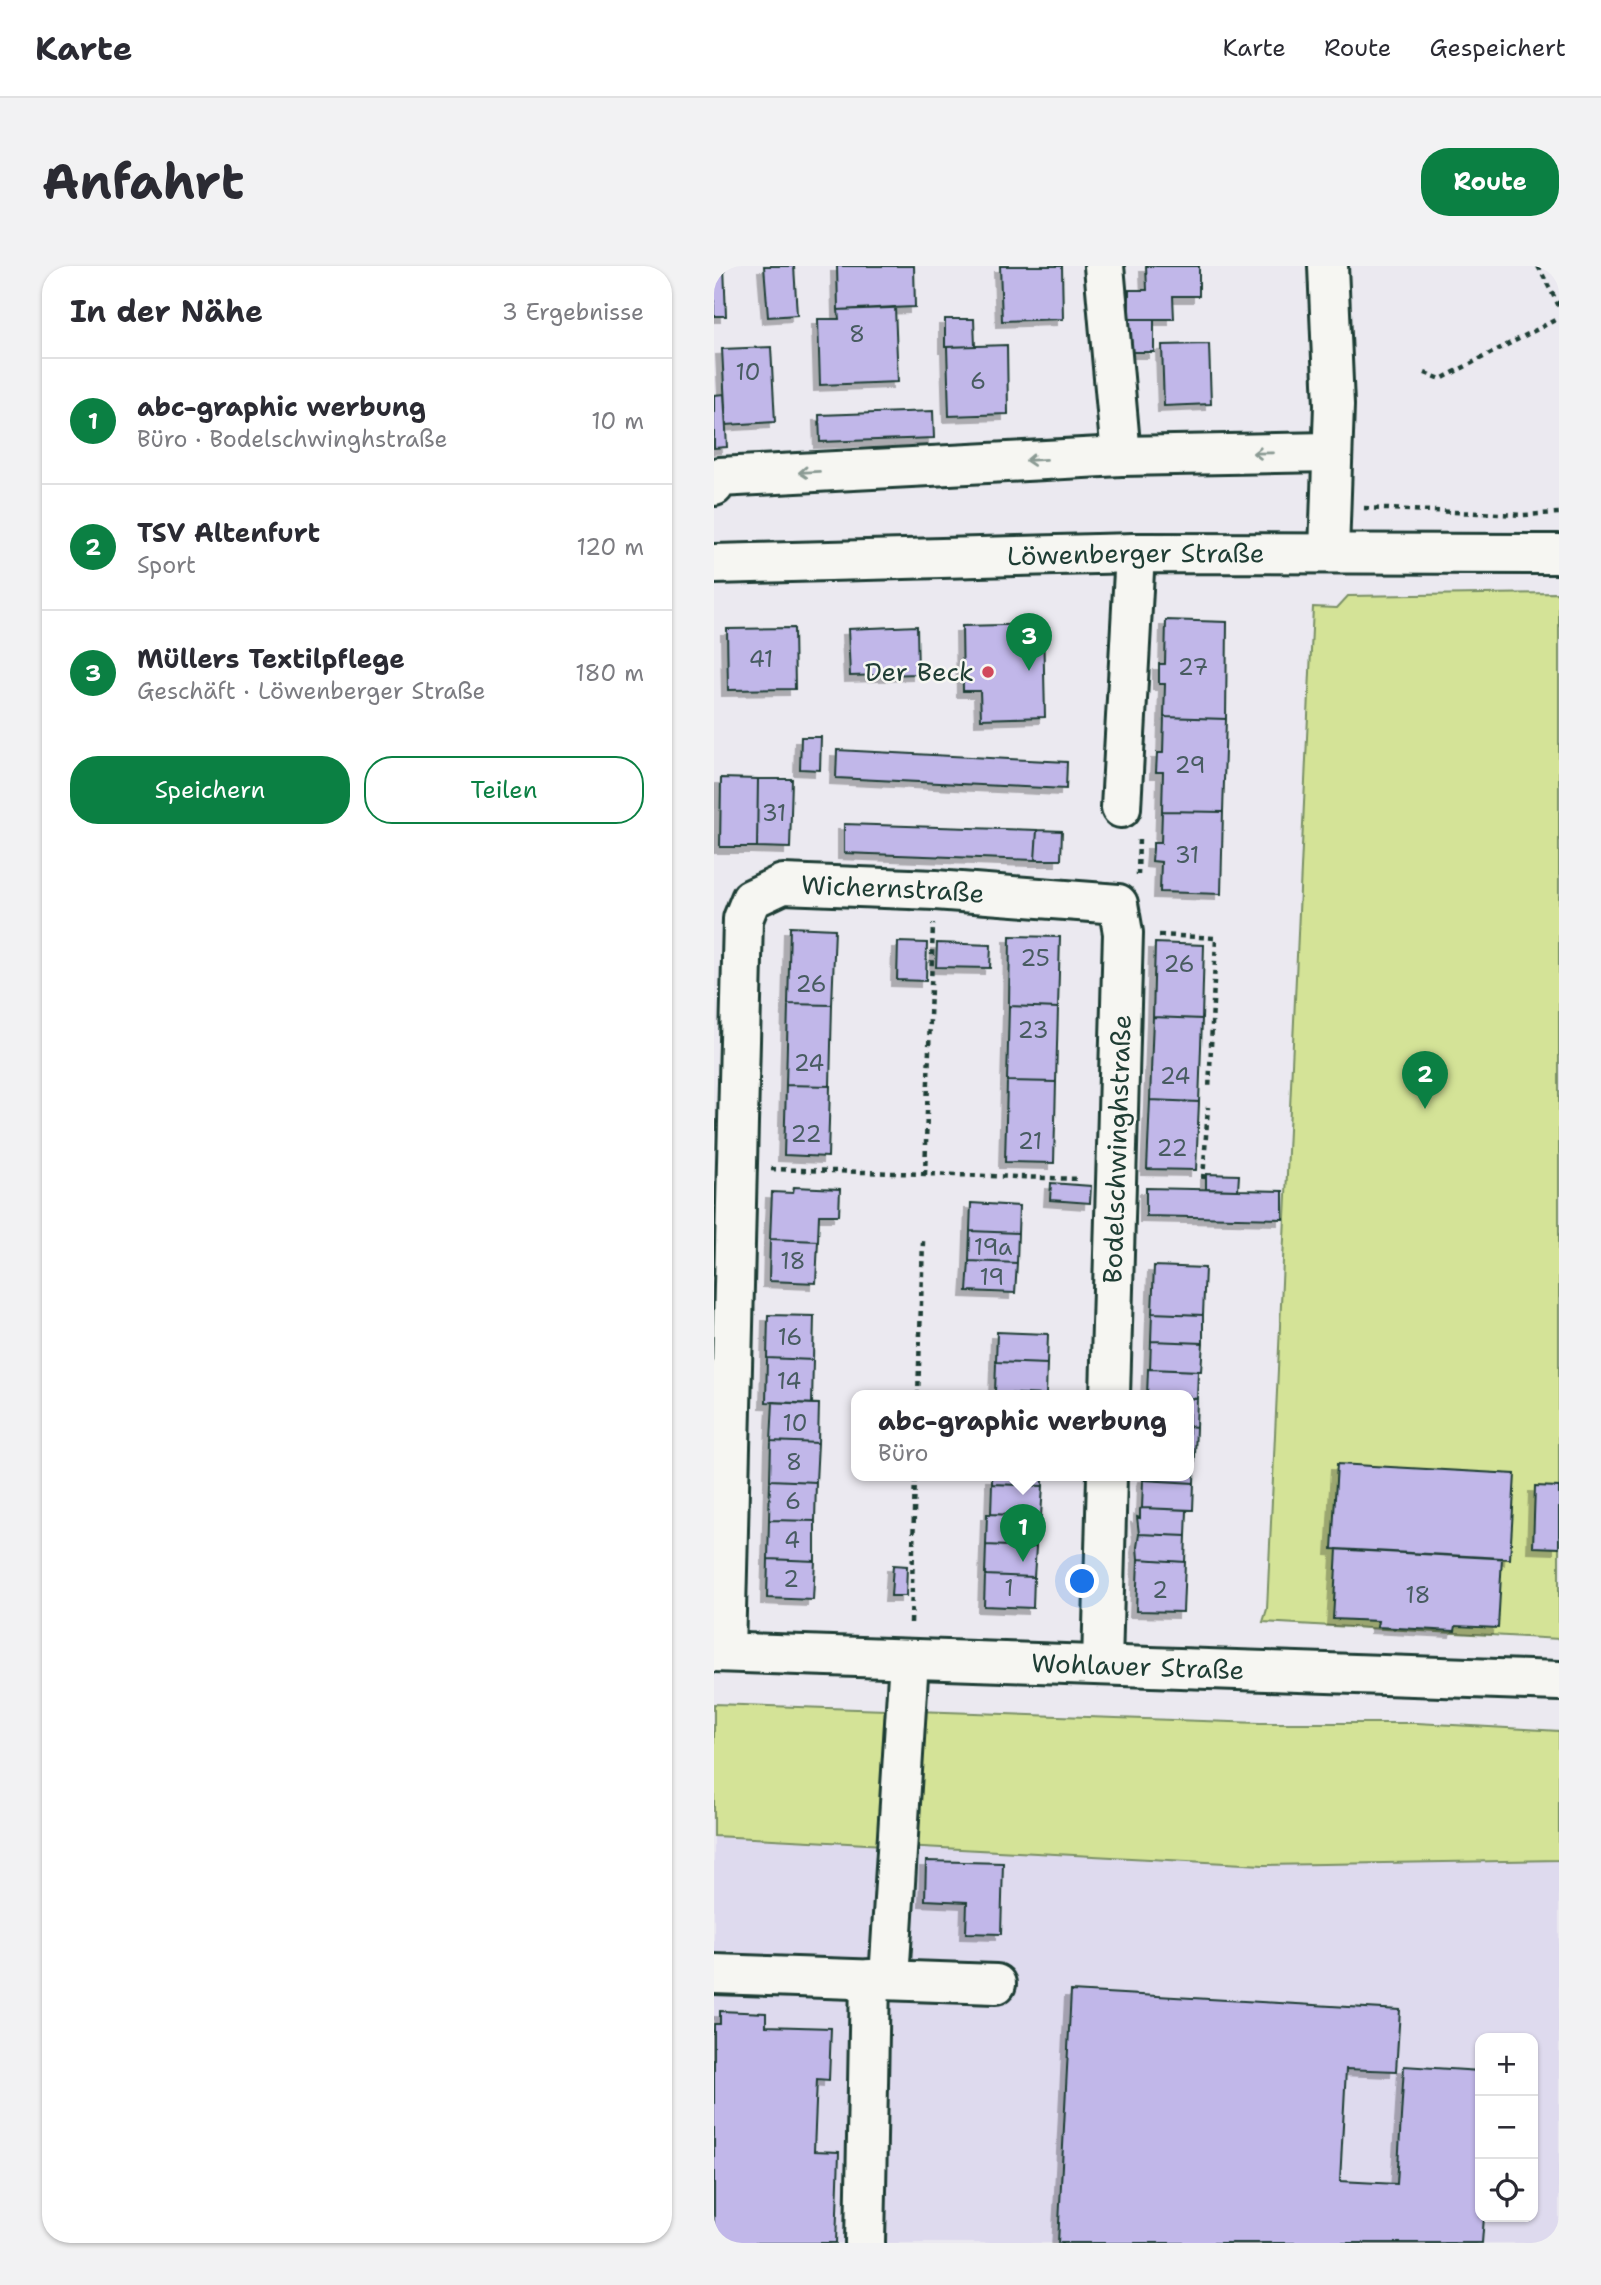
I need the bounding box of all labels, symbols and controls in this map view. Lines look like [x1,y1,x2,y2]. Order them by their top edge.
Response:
text: Karte [35,26,132,71]
text: Karte [1222,32,1286,64]
text: Route [1324,32,1391,64]
text: Gespeichert [1429,32,1566,64]
button: Route [1421,148,1559,216]
text: Anfahrt [42,149,244,215]
text: In der Nähe [70,291,263,332]
text: 3 Ergebnisse [502,297,644,327]
house number: 8 [849,319,865,349]
house number: 10 [735,357,761,387]
house number: 6 [970,366,986,396]
text: abc-graphic werbung [137,389,426,424]
text: 1 [88,406,98,436]
text: 10 m [591,406,644,436]
text: Büro · Bodelschwinghstraße [137,424,448,454]
one-way arrow [1252,447,1275,460]
one-way arrow [1025,454,1048,467]
one-way arrow [797,466,820,479]
text: TSV Altenfurt [137,515,320,550]
text: 2 [85,532,101,562]
text: 120 m [576,532,644,562]
street label: Löwenberger Straße [1007,535,1265,573]
text: Sport [137,550,196,580]
pin: 3 [1006,613,1052,671]
text: Müllers Textilpflege [137,641,405,676]
house number: 41 [749,644,773,674]
house number: 27 [1178,652,1208,682]
place label: Der Beck [865,654,974,689]
text: 3 [85,658,101,688]
text: 180 m [575,658,644,688]
marker: Der Beck [980,664,996,680]
text: Geschäft · Löwenberger Straße [137,676,486,706]
house number: 29 [1175,750,1205,780]
button: Speichern [70,756,350,824]
button: Teilen [364,756,644,824]
house number: 31 [762,798,786,828]
house number: 31 [1175,840,1199,870]
street label: Wichernstraße [800,867,986,911]
house number: 25 [1020,943,1050,973]
house number: 26 [1163,949,1195,979]
house number: 26 [795,969,827,999]
street label: Bodelschwinghstraße [1094,1014,1139,1284]
house number: 23 [1017,1015,1049,1045]
house number: 24 [794,1048,824,1078]
pin: 2 [1402,1051,1448,1109]
house number: 24 [1160,1061,1190,1091]
house number: 22 [790,1119,822,1149]
house number: 21 [1018,1126,1042,1156]
house number: 22 [1156,1133,1188,1163]
house number: 19a [974,1232,1012,1262]
house number: 18 [780,1246,806,1276]
house number: 19 [980,1262,1004,1292]
house number: 16 [778,1322,802,1352]
house number: 14 [777,1366,801,1396]
popup [851,1390,1194,1481]
text: abc-graphic werbung [878,1403,1167,1438]
house number: 10 [782,1408,808,1438]
text: Büro [878,1438,928,1468]
house number: 8 [786,1447,802,1477]
house number: 6 [785,1486,801,1516]
pin: 1 [1000,1504,1046,1562]
house number: 4 [784,1525,800,1555]
house number: 2 [783,1564,799,1594]
your location [1065,1564,1099,1598]
house number: 1 [1004,1573,1014,1603]
house number: 2 [1152,1575,1168,1605]
house number: 18 [1405,1580,1431,1610]
street label: Wohlauer Straße [1031,1645,1245,1687]
map controls [1475,2033,1538,2222]
button: + [1475,2033,1538,2096]
button: − [1475,2096,1538,2159]
button: locate [1475,2159,1538,2222]

